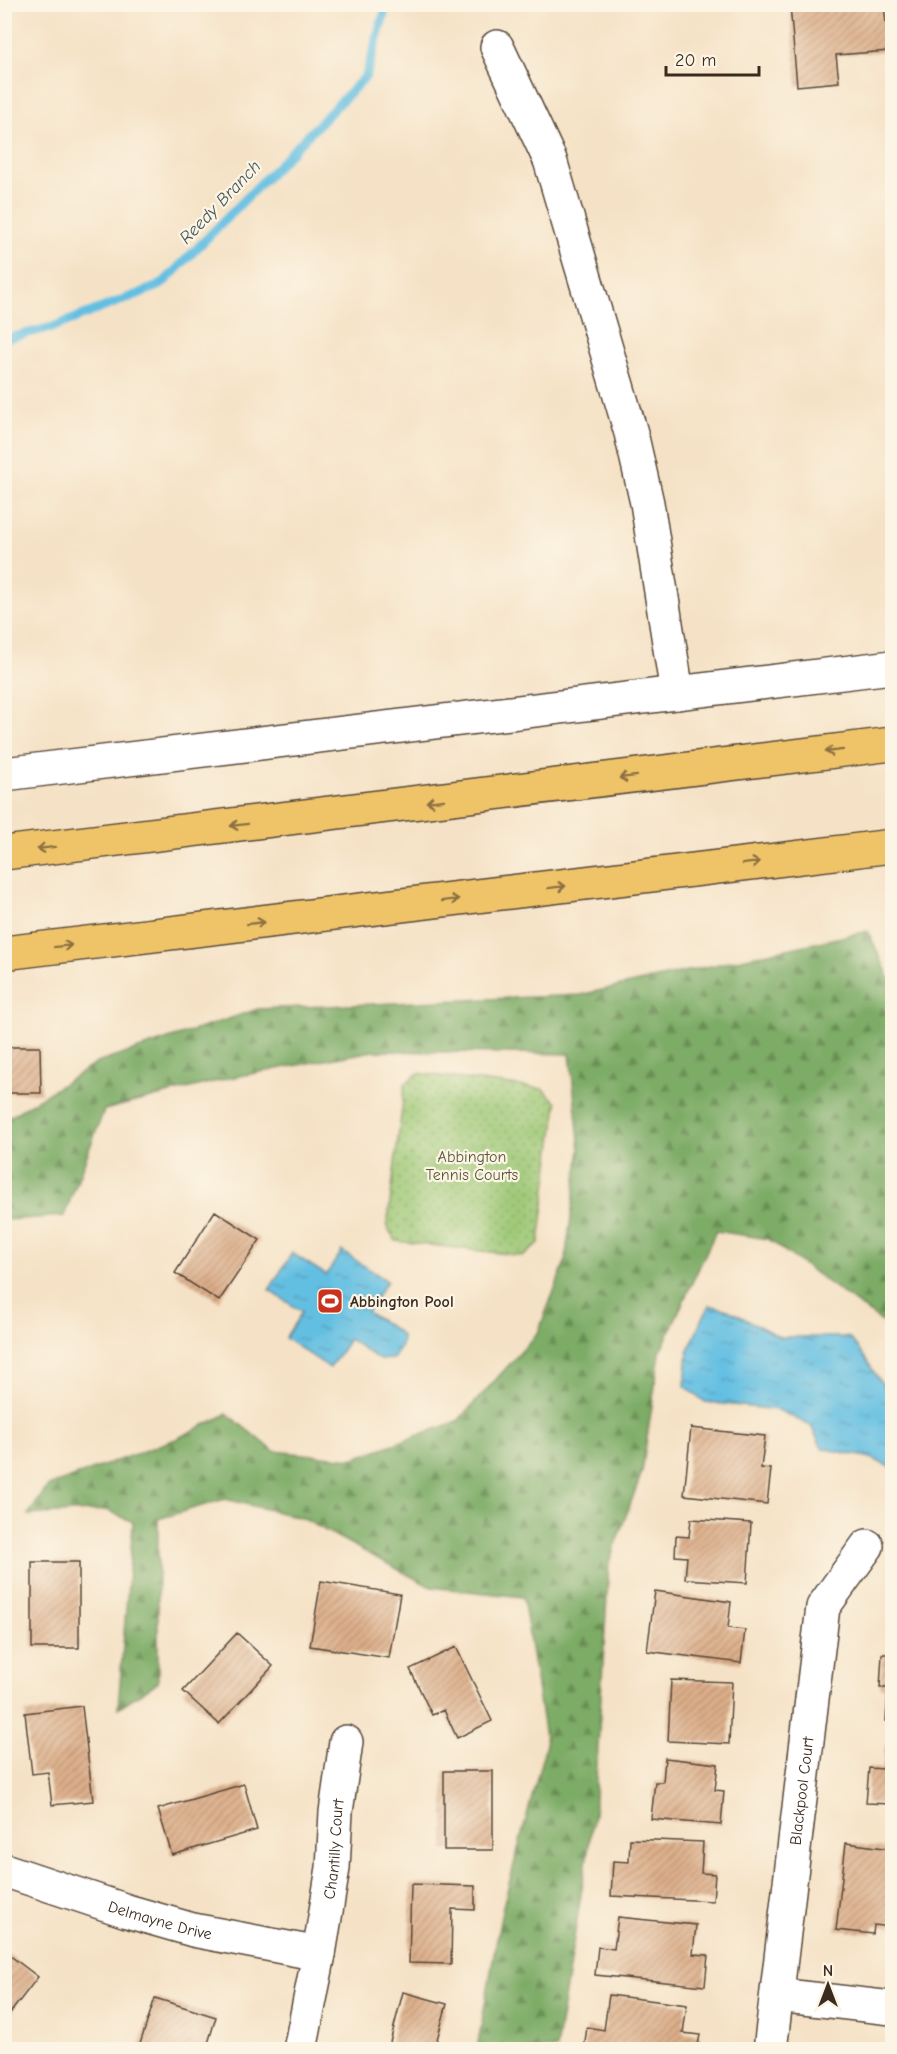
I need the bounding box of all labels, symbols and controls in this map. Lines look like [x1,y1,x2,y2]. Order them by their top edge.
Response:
scale bar [666,39,759,77]
text: 20 m [675,50,716,71]
water label: Reedy Branch [175,156,265,248]
one-way arrow [825,746,845,757]
one-way arrow [619,772,639,783]
one-way arrow [426,796,445,807]
one-way arrow [230,820,250,831]
one-way arrow [36,843,56,854]
one-way arrow [740,857,760,868]
one-way arrow [547,881,567,892]
one-way arrow [439,894,459,905]
one-way arrow [246,917,266,928]
one-way arrow [52,940,72,951]
park label: Abbington Tennis Courts [426,1148,519,1184]
sports icon: Abbington Pool [315,1286,345,1316]
place label: Abbington Pool [350,1293,454,1311]
street label: Blackpool Court [787,1735,817,1846]
street label: Chantilly Court [320,1797,348,1901]
street label: Delmayne Drive [106,1897,213,1943]
north arrow [798,1955,858,2015]
text: N [823,1962,833,1980]

